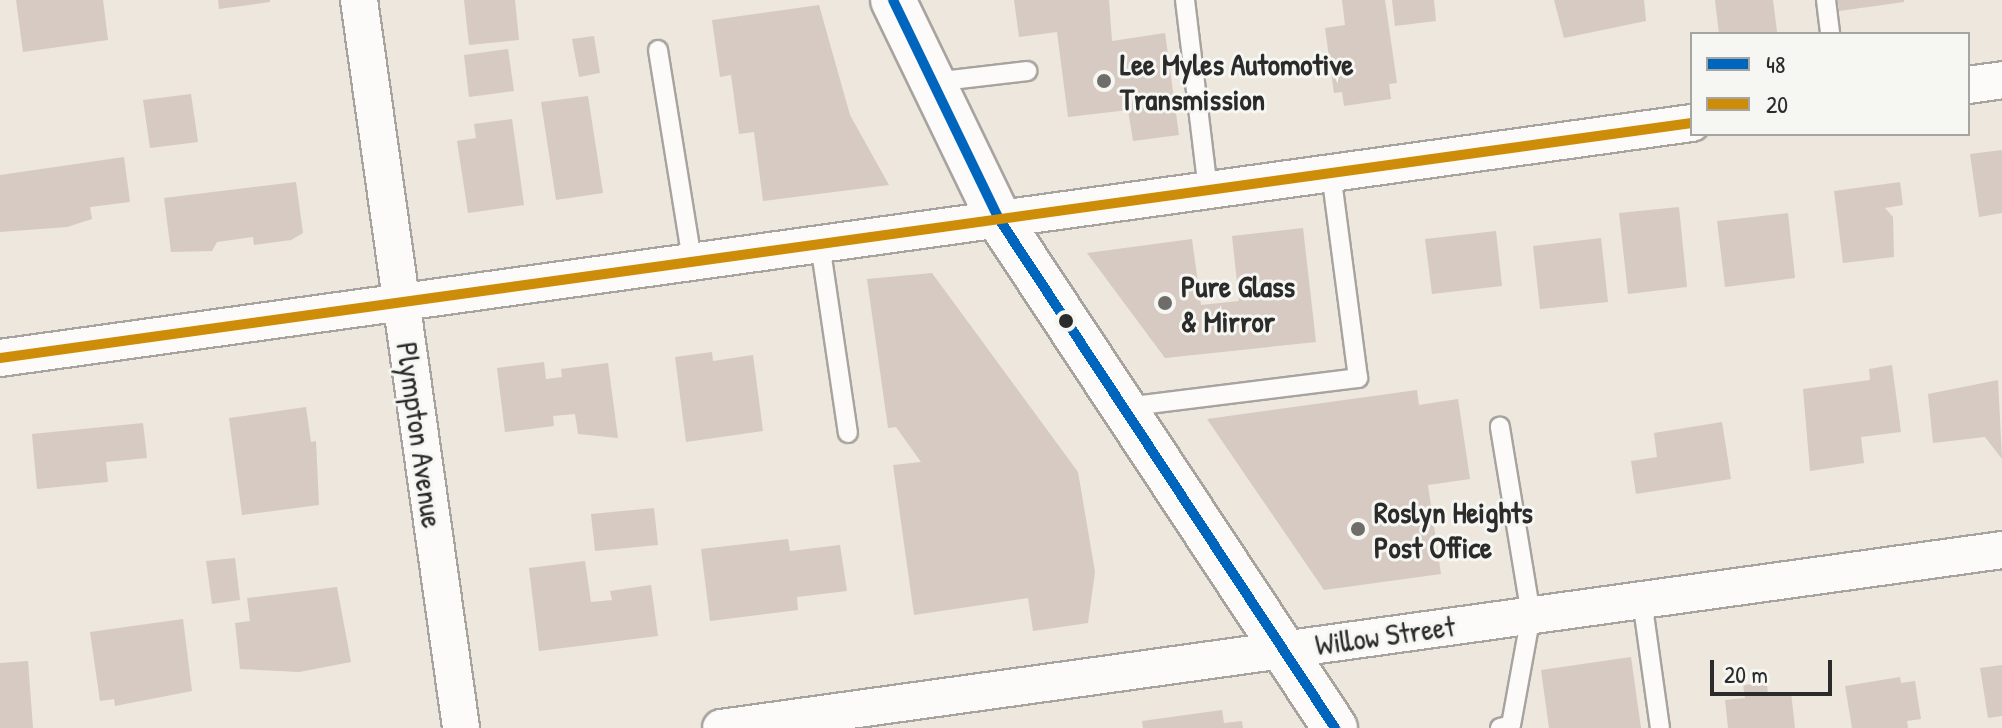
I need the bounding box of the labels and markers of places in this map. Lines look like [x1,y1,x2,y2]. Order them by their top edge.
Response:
place label: Lee Myles Automotive Transmission [1120,46,1353,116]
marker: Lee Myles Automotive Transmission [1095,72,1113,90]
place label: Pure Glass & Mirror [1181,268,1295,338]
marker: Pure Glass & Mirror [1156,294,1174,312]
unlabelled marker [1058,313,1074,329]
place label: Roslyn Heights Post Office [1374,494,1533,564]
marker: Roslyn Heights Post Office [1349,520,1367,538]

